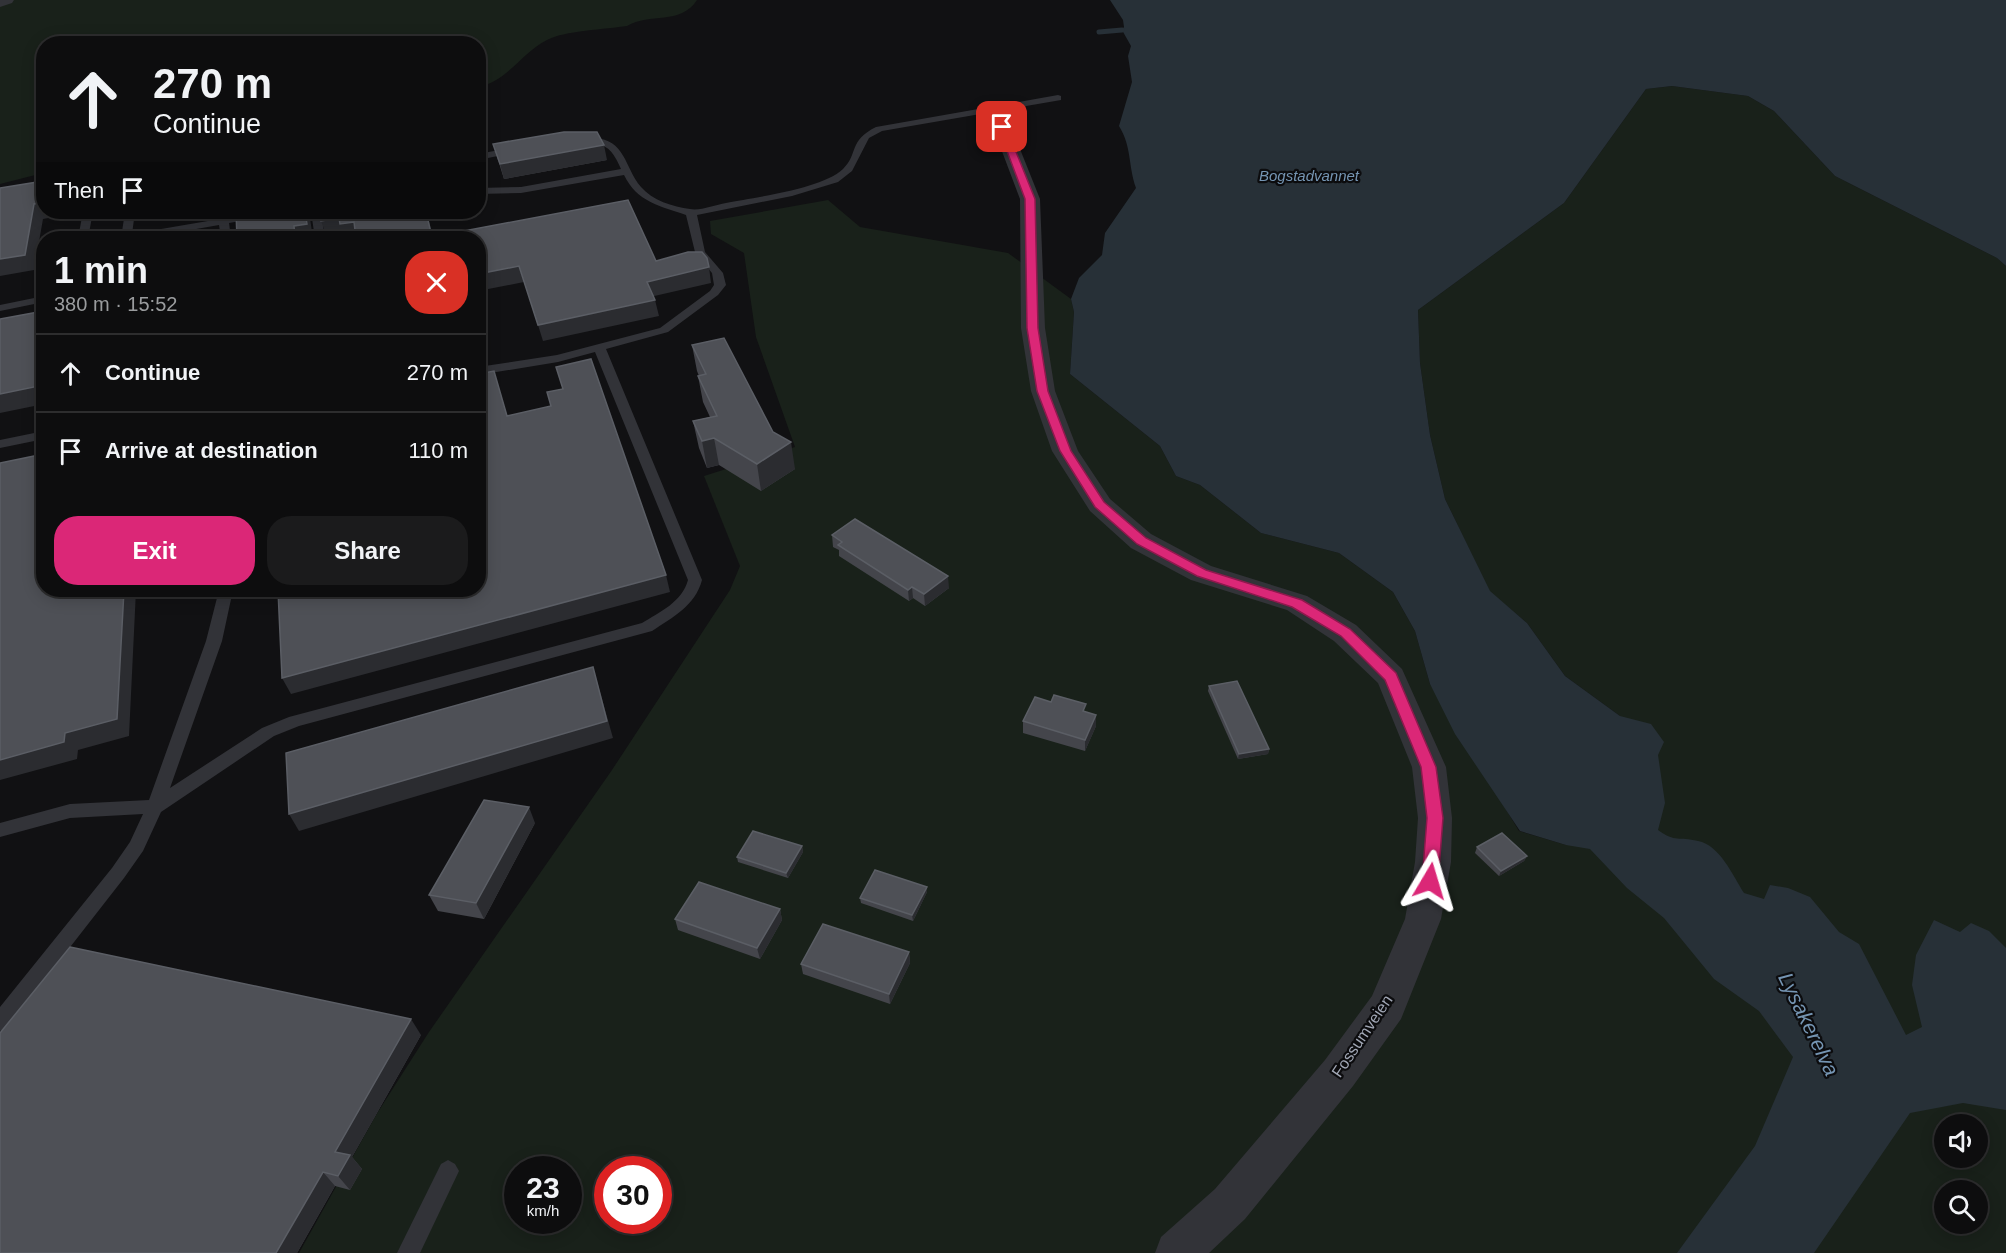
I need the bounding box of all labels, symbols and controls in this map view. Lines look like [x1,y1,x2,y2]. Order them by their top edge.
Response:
icon: ahead [54,60,132,138]
text: 270 m [153,60,272,107]
pin [976,101,1027,152]
text: Continue [153,109,261,139]
icon: arrive [985,110,1018,143]
water label: Bogstadvannet [1259,167,1360,184]
icon: arrive [116,174,149,207]
text: Then [54,178,104,203]
text: 1 min [54,250,148,291]
button: close [405,251,468,314]
text: 380 m · 15:52 [54,293,177,315]
icon: ahead [54,357,87,390]
text: Continue [105,360,200,385]
text: 270 m [407,360,468,385]
icon: arrive [54,435,87,468]
text: Arrive at destination [105,438,318,463]
text: 110 m [408,438,468,463]
button: Exit [54,516,255,585]
button: Share [267,516,468,585]
position arrow [1398,849,1462,913]
water label: Lysakerelva [1774,969,1844,1079]
street label: Fossumveien [1328,992,1396,1080]
map controls [1934,1114,1988,1234]
button: sound [1934,1114,1988,1168]
speed limit sign: 30 [594,1156,672,1234]
text: 23 [526,1171,560,1204]
button: search [1934,1180,1988,1234]
text: km/h [527,1202,559,1219]

